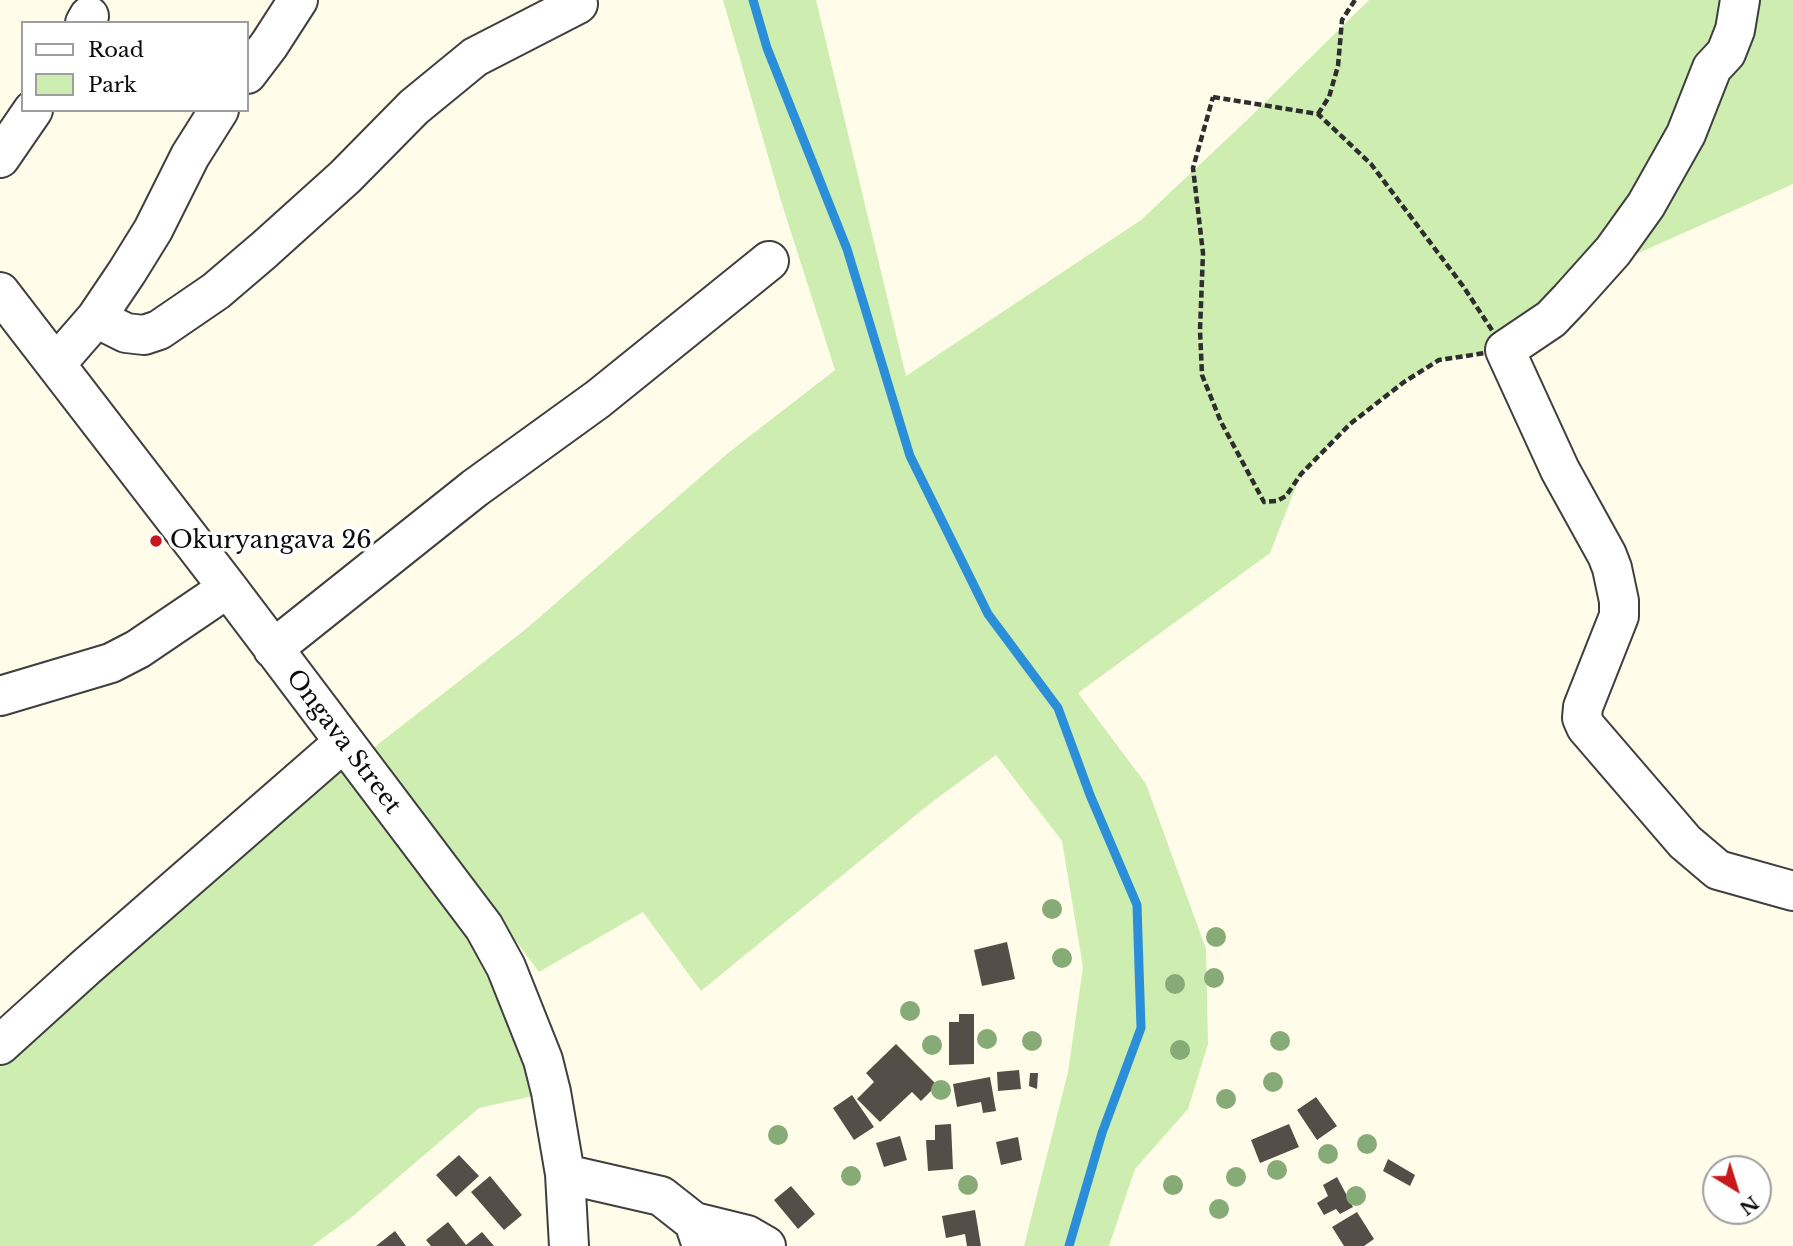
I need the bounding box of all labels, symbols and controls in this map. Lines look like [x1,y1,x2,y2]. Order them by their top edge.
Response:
legend [21,21,248,112]
text: Road [88,37,144,63]
text: Park [88,72,137,98]
place label: Okuryangava 26 [170,527,372,555]
marker: Okuryangava 26 [148,533,164,549]
street label: Ongava Street [279,664,407,820]
north arrow [1702,1155,1772,1225]
text: N [1735,1191,1763,1220]

